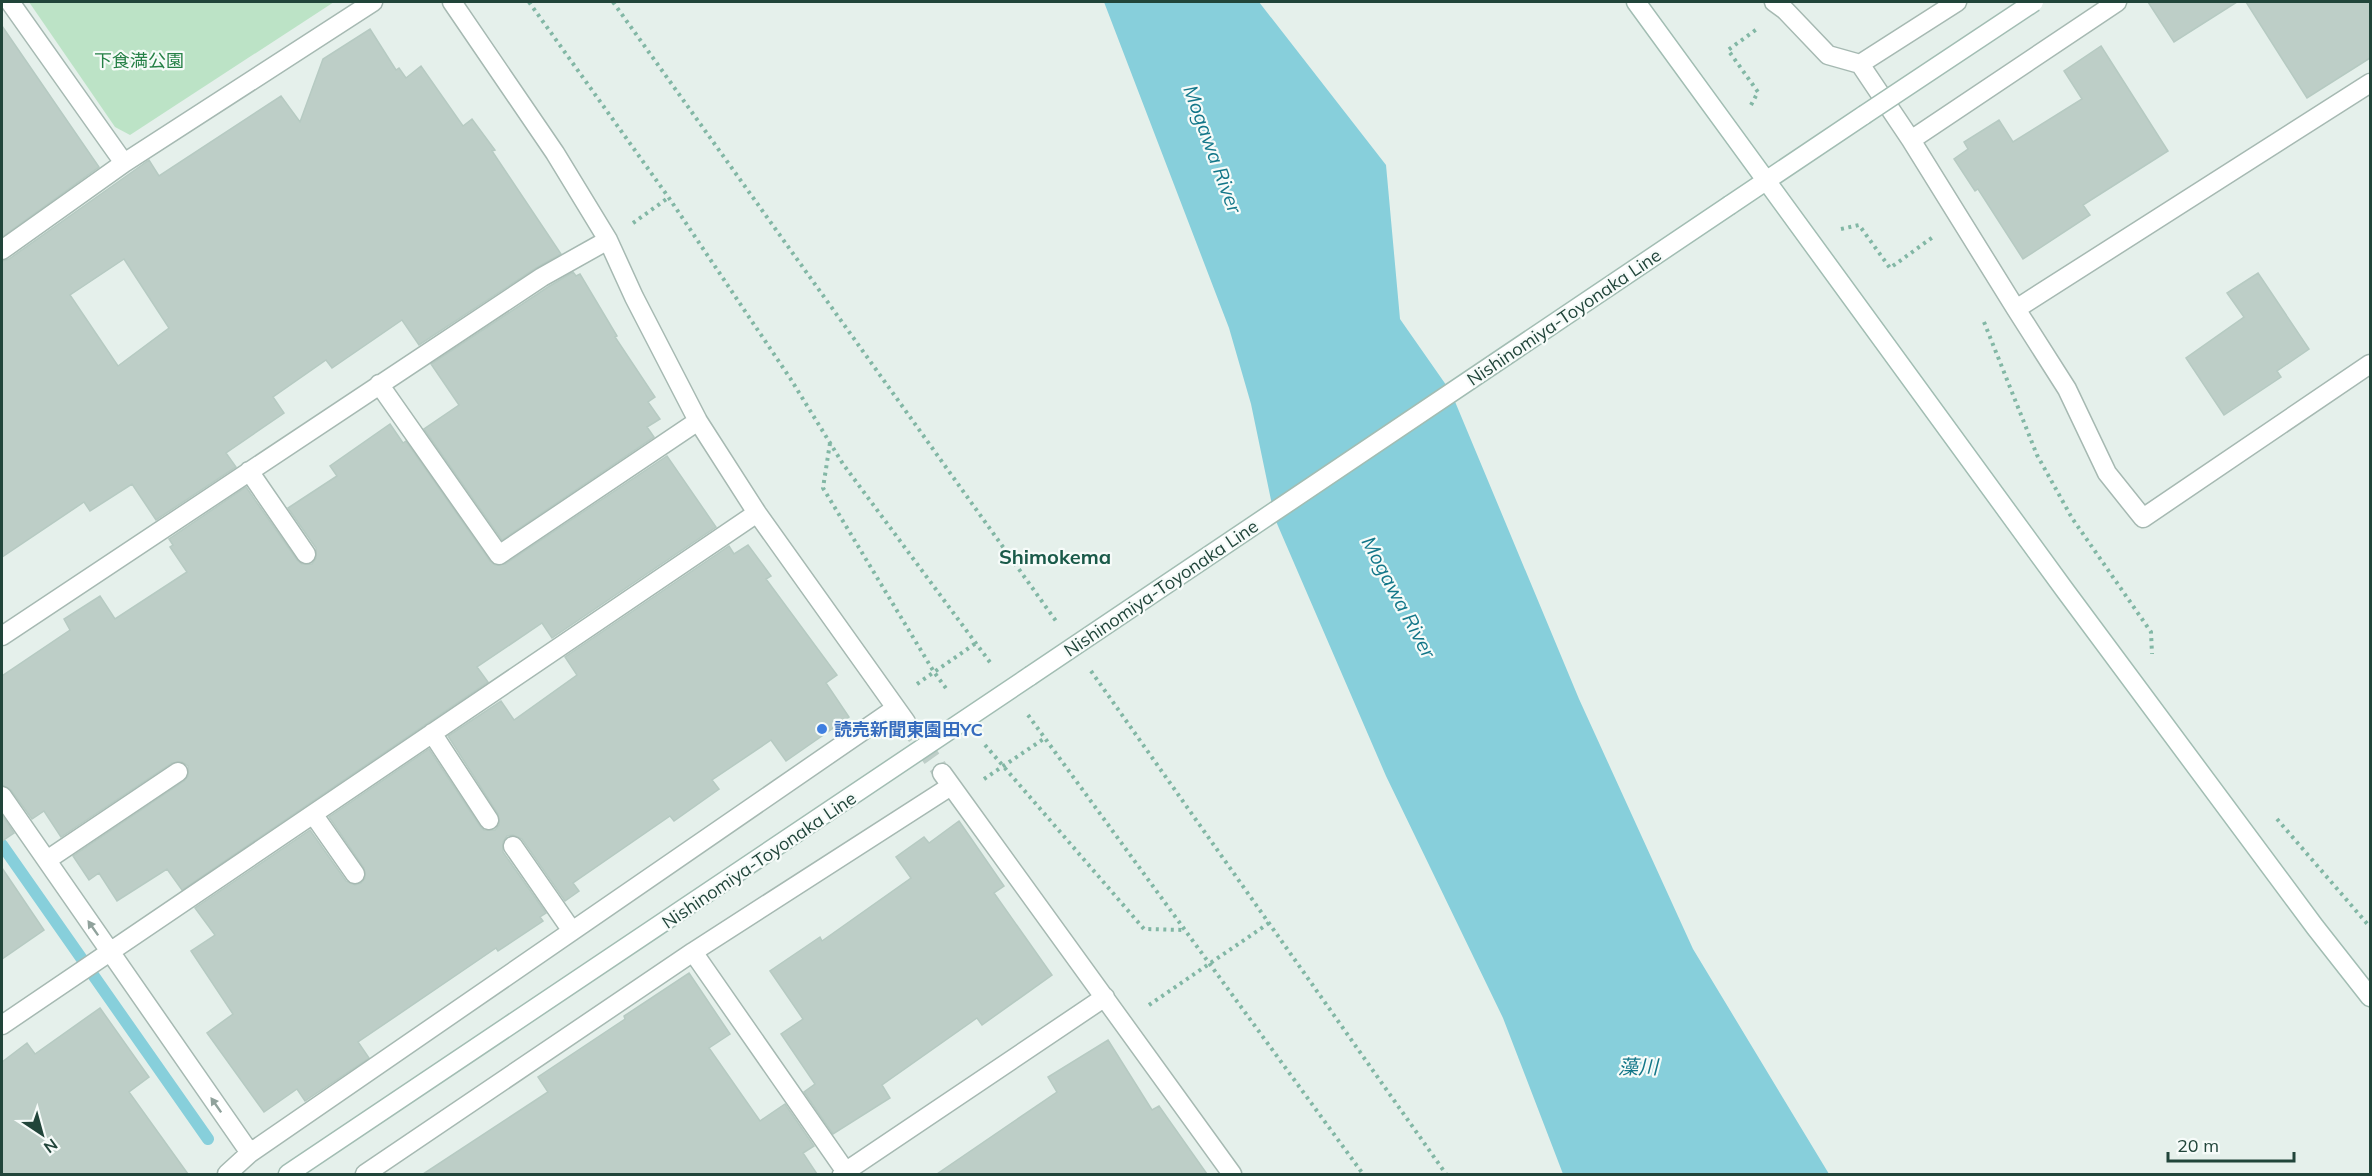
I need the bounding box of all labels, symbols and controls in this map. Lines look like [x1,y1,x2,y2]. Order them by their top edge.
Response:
park label: 下食満公園 [94,49,184,72]
water label: Mogawa River [1178,82,1248,217]
street label: Nishinomiya-Toyonaka Line [1463,243,1665,391]
street label: Nishinomiya-Toyonaka Line [1060,514,1262,662]
water label: Mogawa River [1356,532,1442,663]
district label: Shimokema [999,544,1111,569]
place label: 読売新聞東園田YC [834,718,983,741]
marker: 読売新聞東園田YC [815,722,829,736]
street label: Nishinomiya-Toyonaka Line [658,786,860,934]
one-way arrow [88,920,99,936]
water label: 藻川 [1618,1054,1660,1079]
one-way arrow [210,1098,222,1114]
north arrow [12,1104,72,1164]
scale bar [2168,1125,2294,1163]
text: N [40,1134,62,1158]
text: 20 m [2177,1134,2219,1157]

